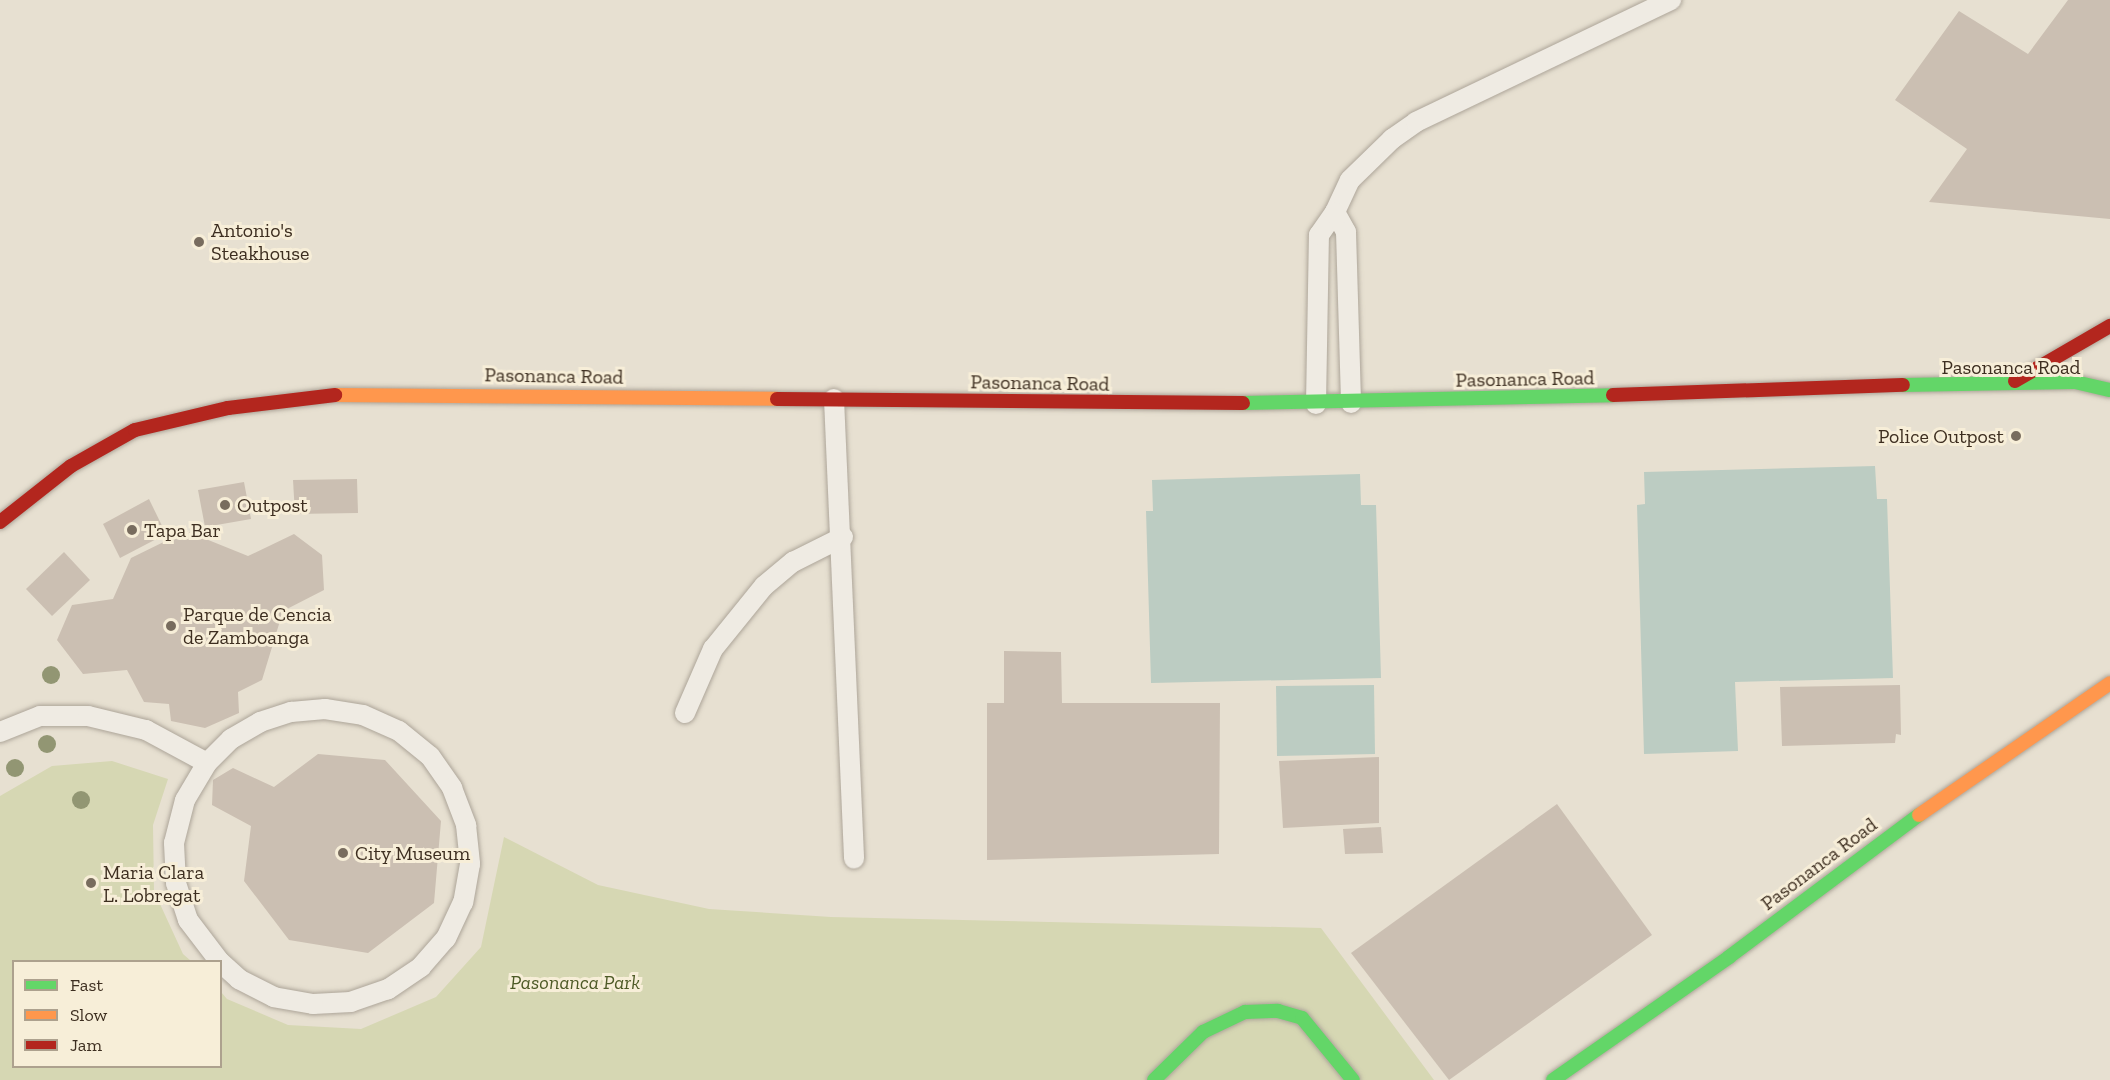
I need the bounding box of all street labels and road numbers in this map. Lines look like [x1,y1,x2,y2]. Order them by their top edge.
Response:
street label: Pasonanca Road [1941,355,2081,379]
street label: Pasonanca Road [484,363,624,389]
street label: Pasonanca Road [1455,366,1595,392]
street label: Pasonanca Road [970,370,1110,396]
street label: Pasonanca Road [1756,813,1882,915]

